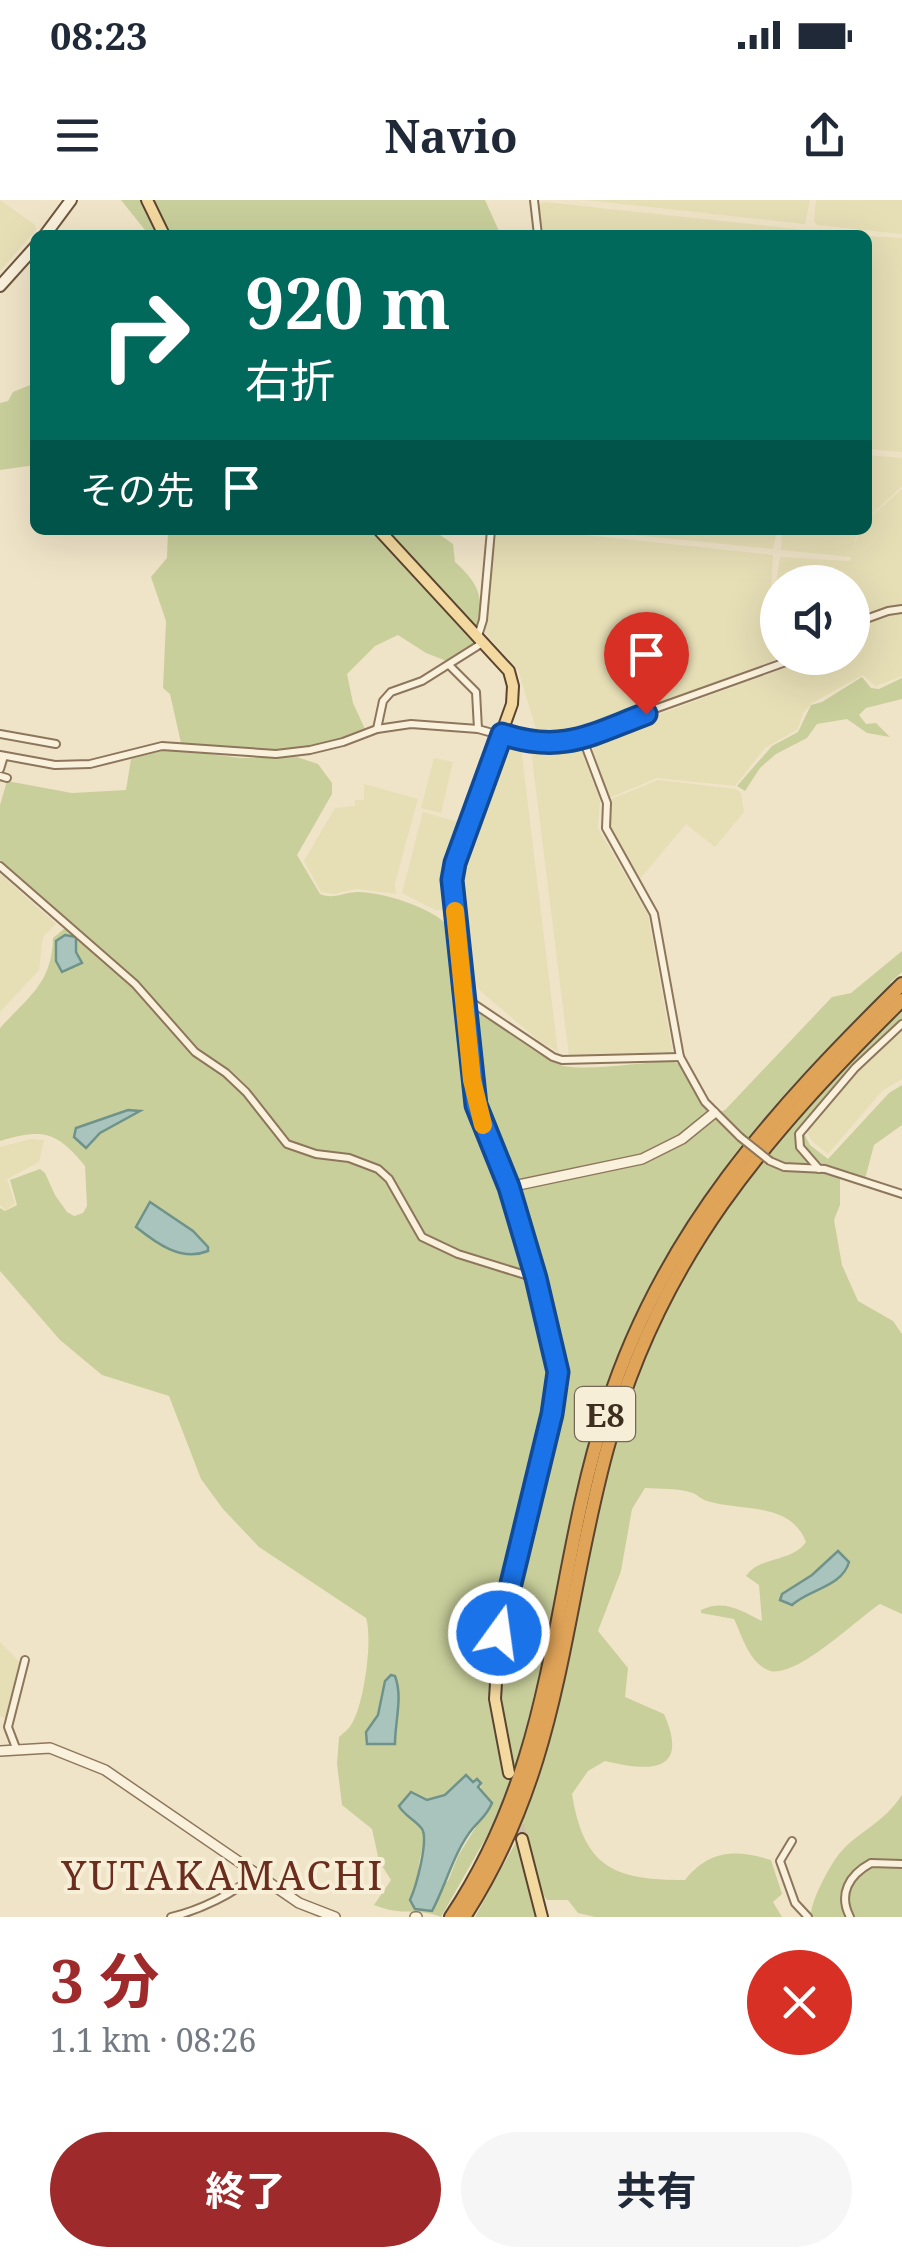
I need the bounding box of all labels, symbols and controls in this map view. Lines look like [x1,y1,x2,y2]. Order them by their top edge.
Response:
text: 08:23 [50,9,147,61]
text: Navio [384,105,518,166]
icon: menu [50,108,105,163]
icon: share [797,108,852,163]
text: 920 m [245,254,451,350]
icon: right [80,270,210,400]
text: 右折 [245,349,335,410]
icon: arrive [214,460,269,515]
text: その先 [80,463,194,515]
map controls [760,565,870,675]
button: sound [760,565,870,675]
pin [604,612,689,715]
icon: arrive [619,627,674,682]
road number: E8 [575,1387,635,1441]
position arrow [447,1581,551,1685]
district label: YUTAKAMACHI [60,1847,385,1902]
text: 3 分 [50,1939,160,2021]
button: close [747,1950,852,2055]
text: 1.1 km · 08:26 [50,2018,256,2061]
button: 終了 [50,2132,441,2247]
button: 共有 [461,2132,852,2247]

